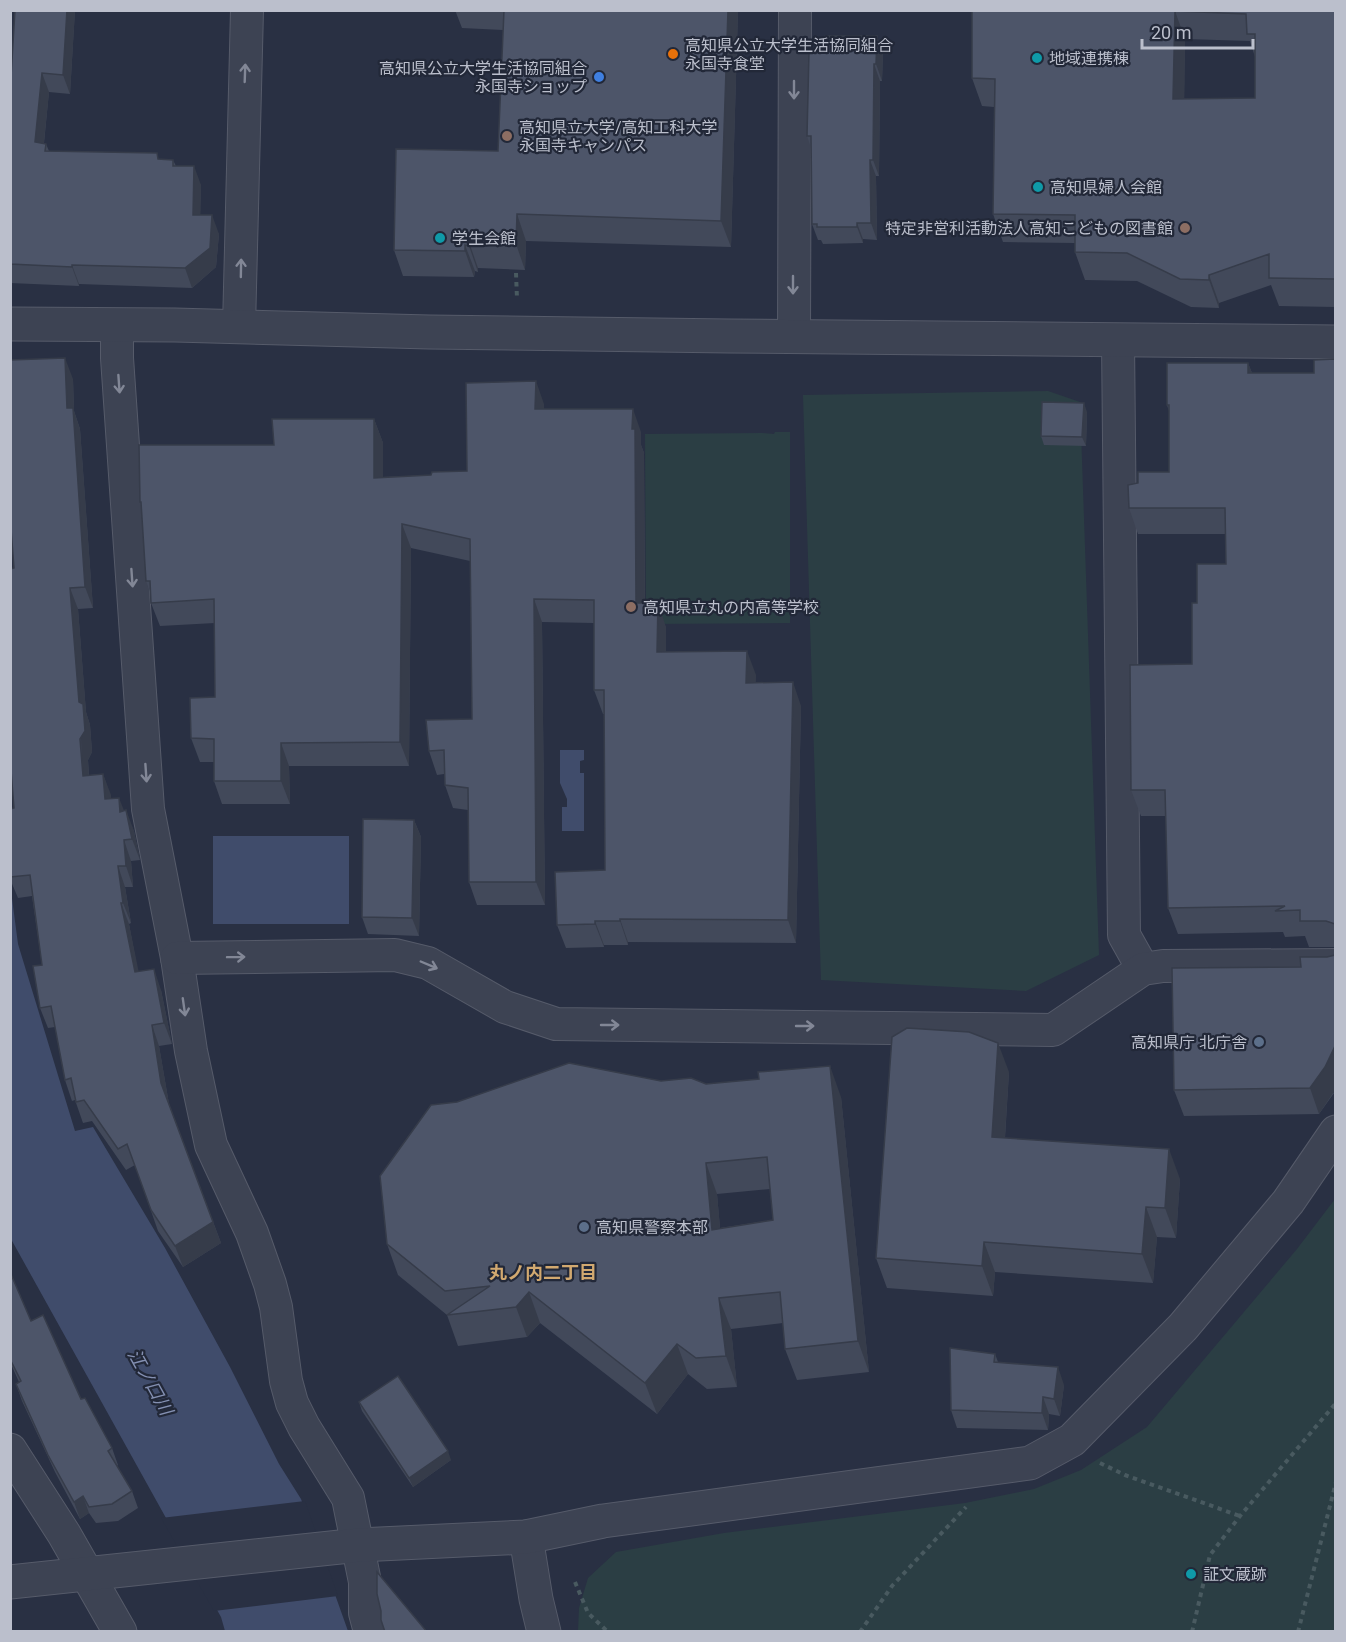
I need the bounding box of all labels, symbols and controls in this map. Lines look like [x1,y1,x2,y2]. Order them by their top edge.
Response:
scale bar [1142,12,1253,50]
text: 20 m [1151,22,1191,43]
place label: 高知県公立大学生活協同組合 永国寺食堂 [685,36,893,73]
marker: 高知県公立大学生活協同組合 永国寺食堂 [666,47,680,61]
place label: 地域連携棟 [1049,49,1129,68]
marker: 地域連携棟 [1030,51,1044,65]
place label: 高知県公立大学生活協同組合 永国寺ショップ [379,59,587,96]
one-way arrow [240,64,251,84]
marker: 高知県公立大学生活協同組合 永国寺ショップ [592,70,606,84]
one-way arrow [788,79,800,99]
place label: 高知県立大学/高知工科大学 永国寺キャンパス [519,118,718,155]
marker: 高知県立大学/高知工科大学 永国寺キャンパス [500,129,514,143]
place label: 高知県婦人会館 [1050,178,1162,197]
marker: 高知県婦人会館 [1031,180,1045,194]
place label: 特定非営利活動法人高知こどもの図書館 [885,219,1173,238]
marker: 特定非営利活動法人高知こどもの図書館 [1178,221,1192,235]
place label: 学生会館 [452,229,516,248]
marker: 学生会館 [433,231,447,245]
one-way arrow [235,259,247,279]
one-way arrow [787,274,799,294]
one-way arrow [113,373,124,393]
one-way arrow [127,568,138,588]
place label: 高知県立丸の内高等学校 [643,598,819,617]
marker: 高知県立丸の内高等学校 [624,600,638,614]
one-way arrow [140,763,151,782]
one-way arrow [225,951,245,963]
one-way arrow [420,960,438,971]
one-way arrow [179,996,190,1016]
one-way arrow [600,1019,620,1030]
one-way arrow [795,1020,815,1032]
place label: 高知県庁 北庁舎 [1131,1033,1247,1052]
marker: 高知県庁 北庁舎 [1252,1035,1266,1049]
place label: 高知県警察本部 [596,1218,708,1237]
marker: 高知県警察本部 [577,1220,591,1234]
district label: 丸ノ内二丁目 [489,1262,597,1283]
water label: 江ノ口川 [124,1345,178,1420]
place label: 証文蔵跡 [1203,1565,1267,1584]
marker: 証文蔵跡 [1184,1567,1198,1581]

